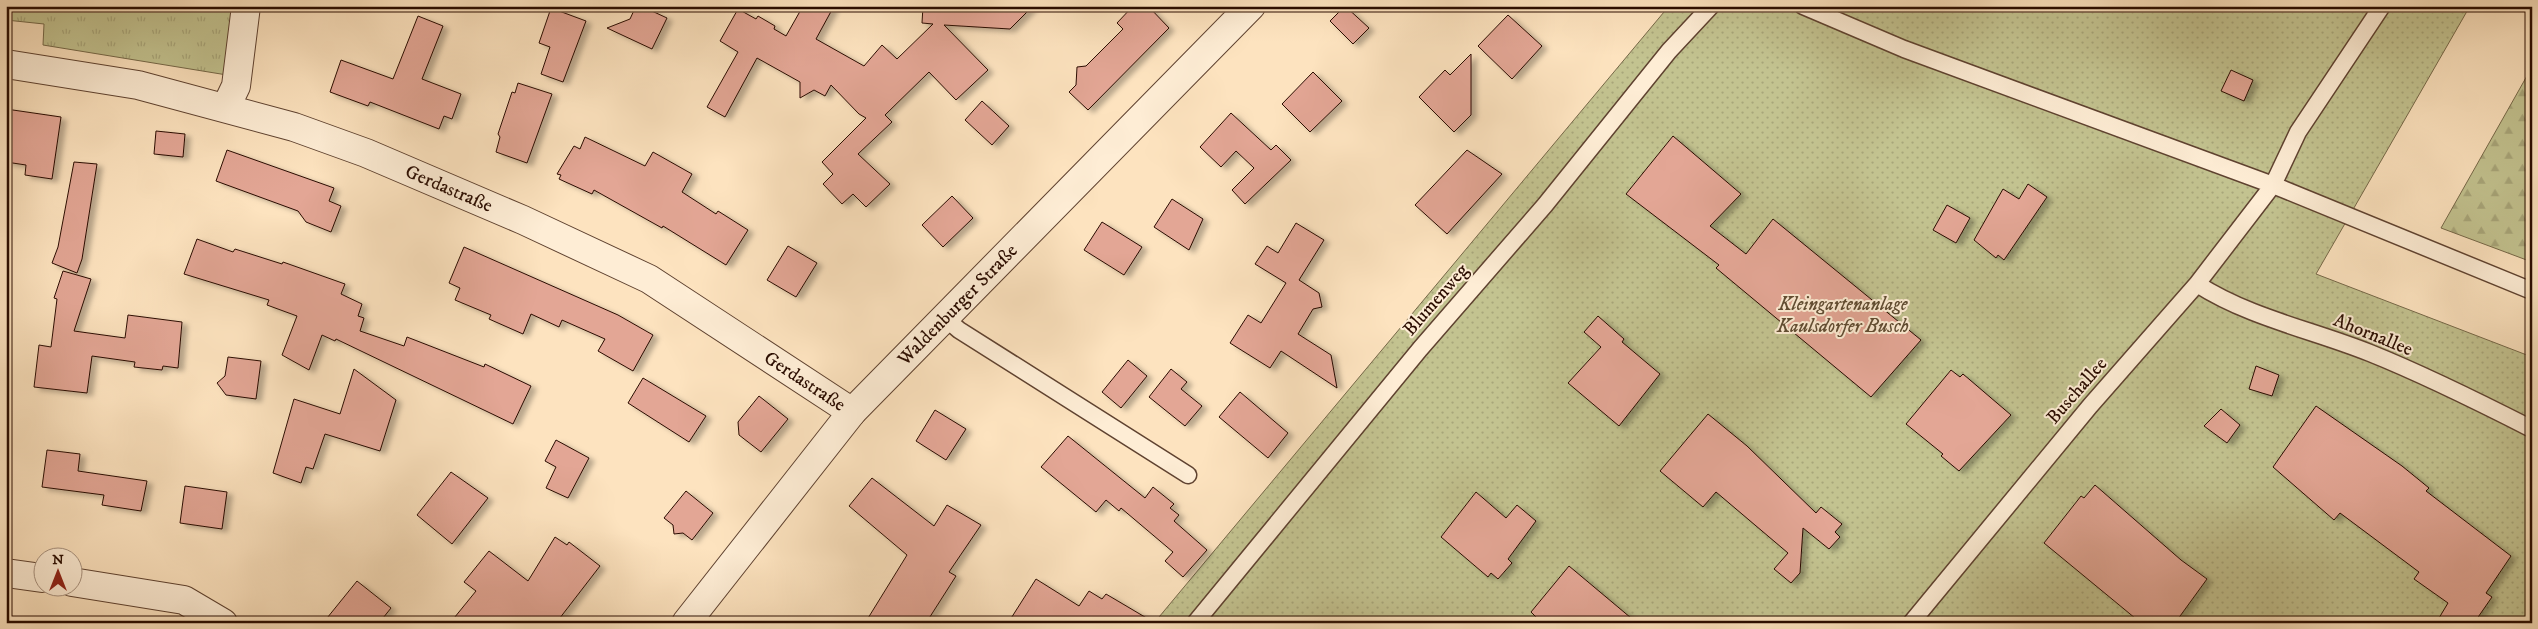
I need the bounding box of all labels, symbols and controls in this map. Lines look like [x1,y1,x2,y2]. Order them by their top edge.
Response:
street label: Gerdastraße [402,160,496,217]
street label: Waldenburger Straße [892,239,1022,371]
street label: Blumenweg [1398,259,1474,341]
park label: Kleingartenanlage Kaulsdorfer Busch [1776,293,1909,338]
street label: Ahornallee [2330,309,2416,361]
street label: Gerdastraße [760,346,850,416]
street label: Buschallee [2042,353,2112,429]
north arrow [32,546,82,596]
text: N [52,551,64,569]

